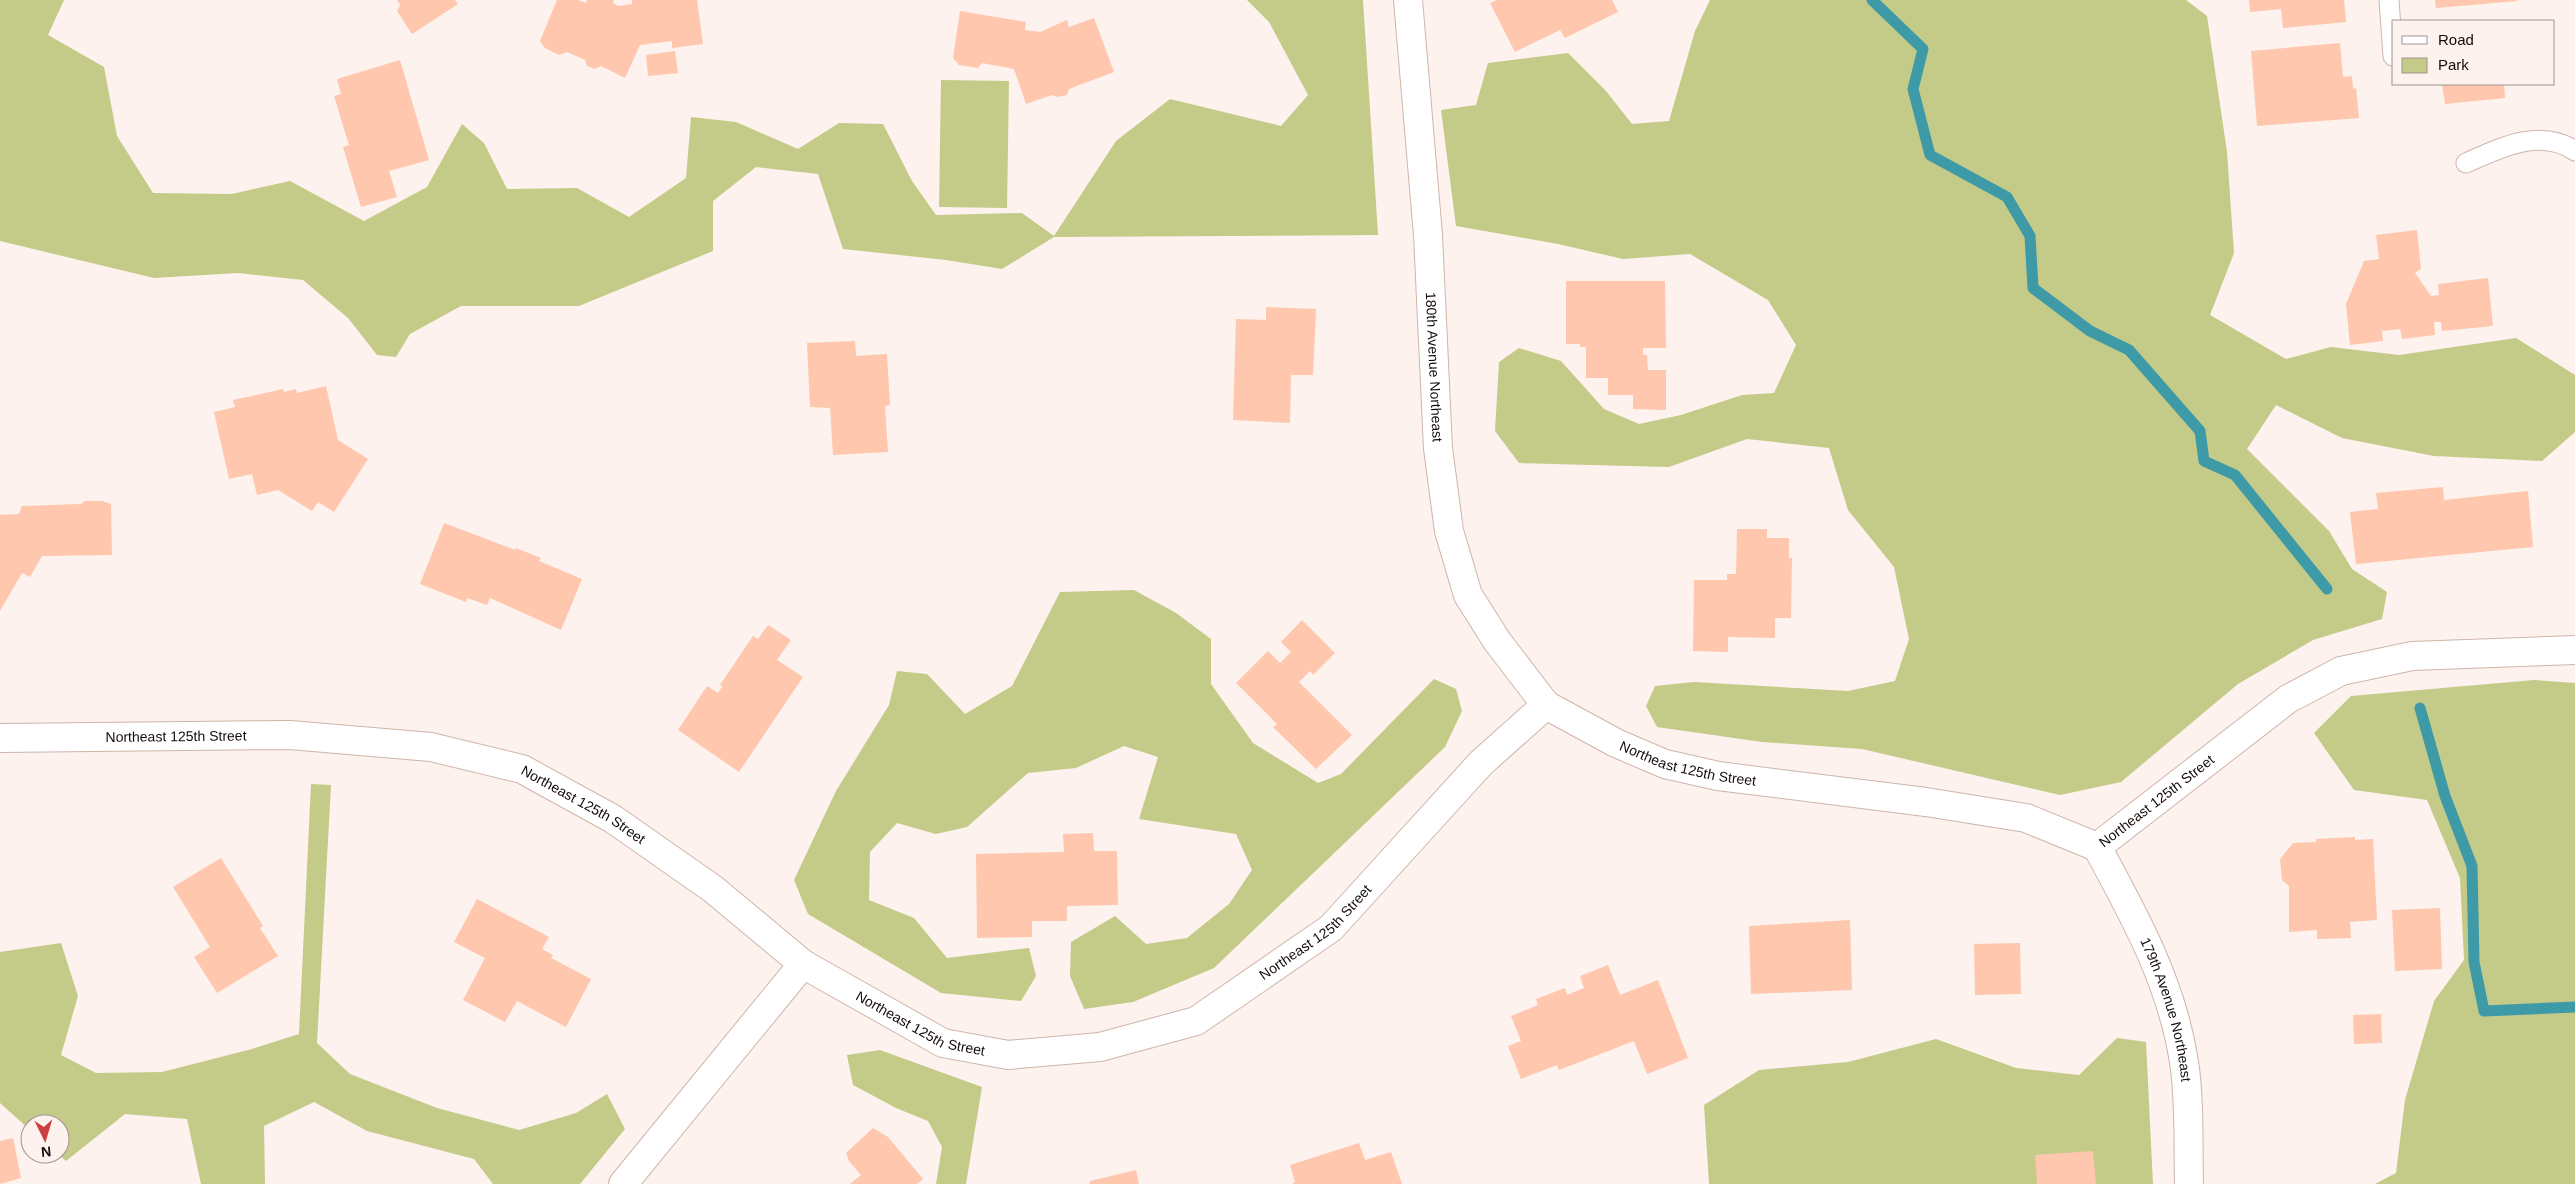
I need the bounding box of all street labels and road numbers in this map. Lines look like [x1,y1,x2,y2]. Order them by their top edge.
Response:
street label: 180th Avenue Northeast [1423,292,1446,442]
street label: Northeast 125th Street [105,727,247,745]
street label: Northeast 125th Street [1617,738,1757,789]
street label: Northeast 125th Street [2096,751,2217,850]
street label: Northeast 125th Street [518,762,648,847]
street label: Northeast 125th Street [1256,881,1374,983]
street label: 179th Avenue Northeast [2137,935,2194,1082]
street label: Northeast 125th Street [853,988,986,1059]

